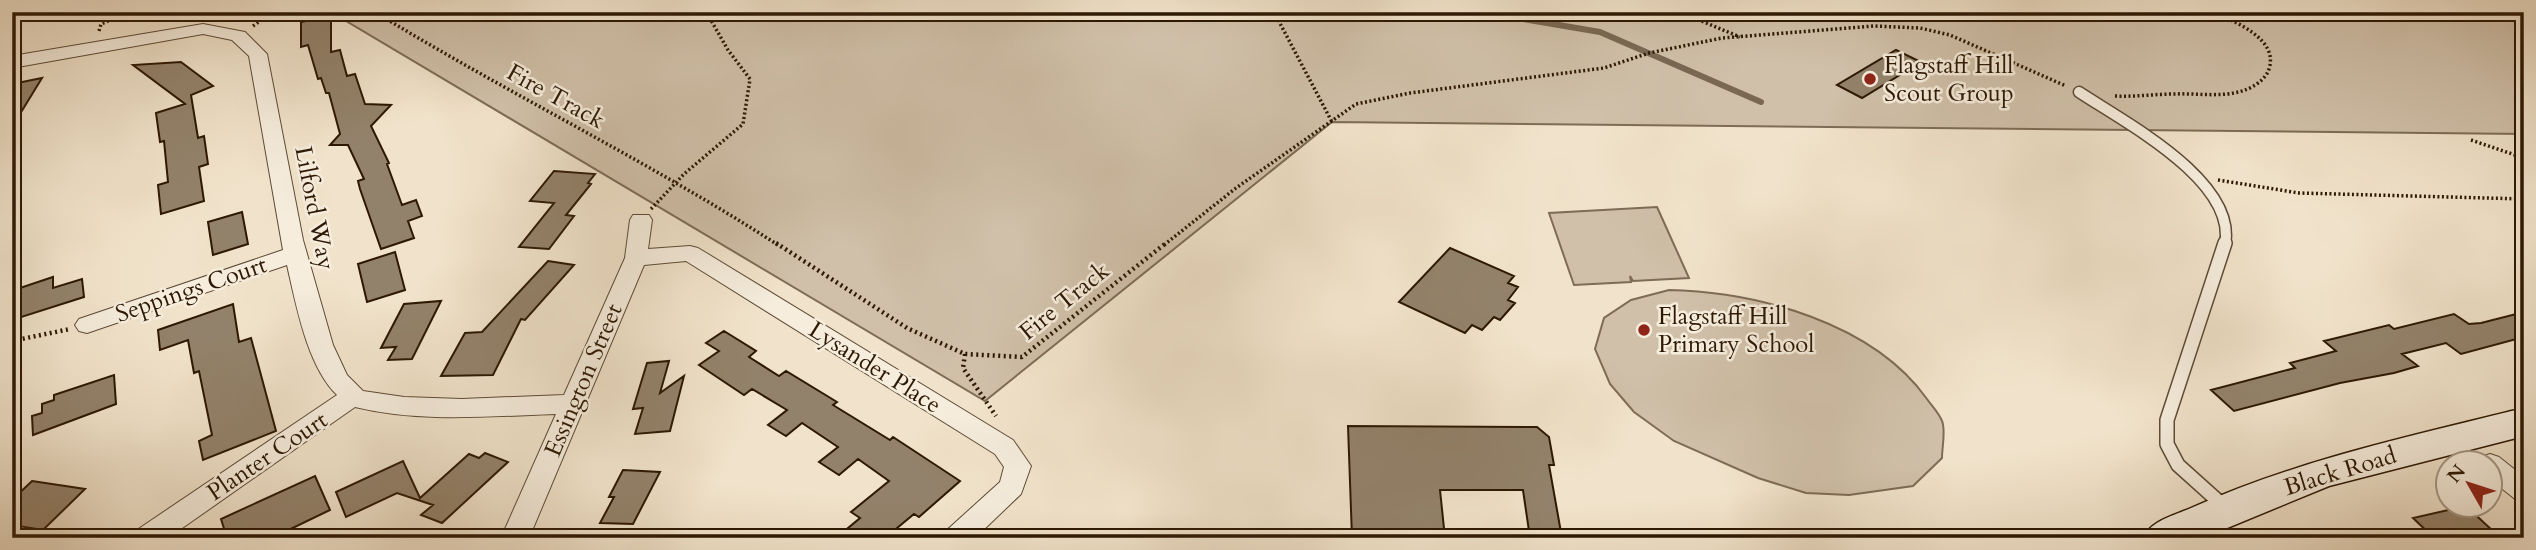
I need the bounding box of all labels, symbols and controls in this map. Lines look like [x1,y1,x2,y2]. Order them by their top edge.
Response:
place label: Flagstaff Hill Scout Group [1884,49,2014,110]
street label: Fire Track [501,56,611,137]
marker: Flagstaff Hill Scout Group [1862,71,1878,87]
street label: Lilford Way [286,143,343,273]
street label: Seppings Court [111,248,271,331]
street label: Fire Track [1012,255,1116,348]
street label: Essington Street [536,298,631,462]
place label: Flagstaff Hill Primary School [1658,300,1814,361]
street label: Lysander Place [802,314,947,421]
marker: Flagstaff Hill Primary School [1636,322,1652,338]
street label: Planter Court [201,404,334,509]
street label: Black Road [2280,439,2401,504]
north arrow [2434,448,2504,518]
text: N [2441,459,2472,489]

